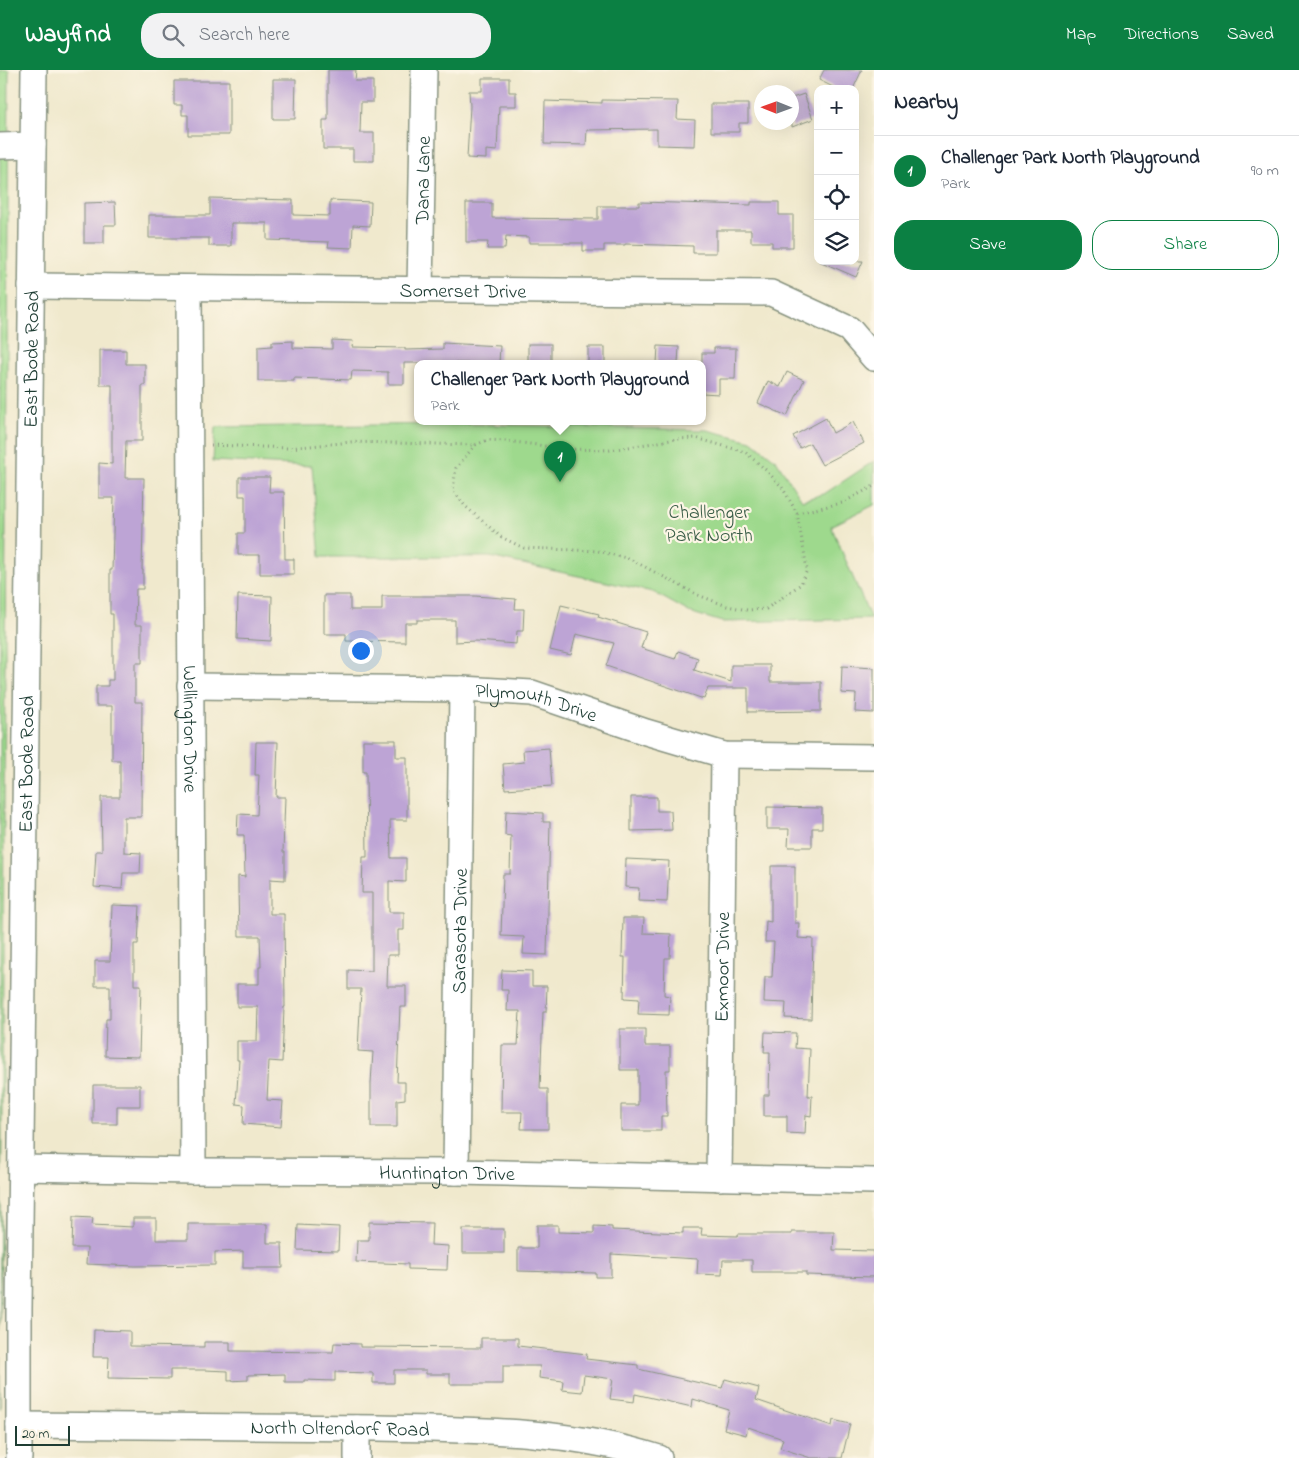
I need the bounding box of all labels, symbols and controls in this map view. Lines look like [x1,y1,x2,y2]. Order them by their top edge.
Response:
search box [141,13,491,58]
text: Wayfind [25,18,111,53]
icon: search [159,21,187,49]
text: Search here [199,22,290,49]
text: Map [1066,22,1096,48]
text: Directions [1124,22,1199,48]
text: Saved [1227,22,1274,48]
north arrow [754,85,799,130]
map controls [814,85,859,265]
button: + [814,85,859,130]
text: Nearby [894,88,958,118]
button: − [814,130,859,175]
street label: Dana Lane [409,136,440,225]
text: Challenger Park North Playground [941,145,1200,172]
text: 1 [907,159,913,183]
text: 90 m [1251,159,1279,183]
text: Park [941,172,970,196]
button: locate [814,175,859,220]
button: layers [814,220,859,265]
button: Save [894,220,1082,270]
button: Share [1092,220,1279,270]
street label: Somerset Drive [400,277,526,308]
street label: East Bode Road [18,290,48,428]
popup [414,360,706,425]
text: Challenger Park North Playground [431,367,689,394]
text: Park [431,394,460,418]
pin: 1 [544,441,576,482]
park label: Challenger Park North [665,499,753,551]
your location [348,638,374,664]
street label: Wellington Drive [173,665,203,793]
street label: Plymouth Drive [474,678,601,731]
street label: East Bode Road [13,695,43,833]
street label: Sarasota Drive [446,868,477,994]
street label: Exmoor Drive [709,912,739,1022]
street label: Huntington Drive [379,1160,515,1190]
street label: North Oltendorf Road [250,1414,430,1446]
scale bar [15,1423,70,1446]
text: 20 m [22,1424,49,1445]

